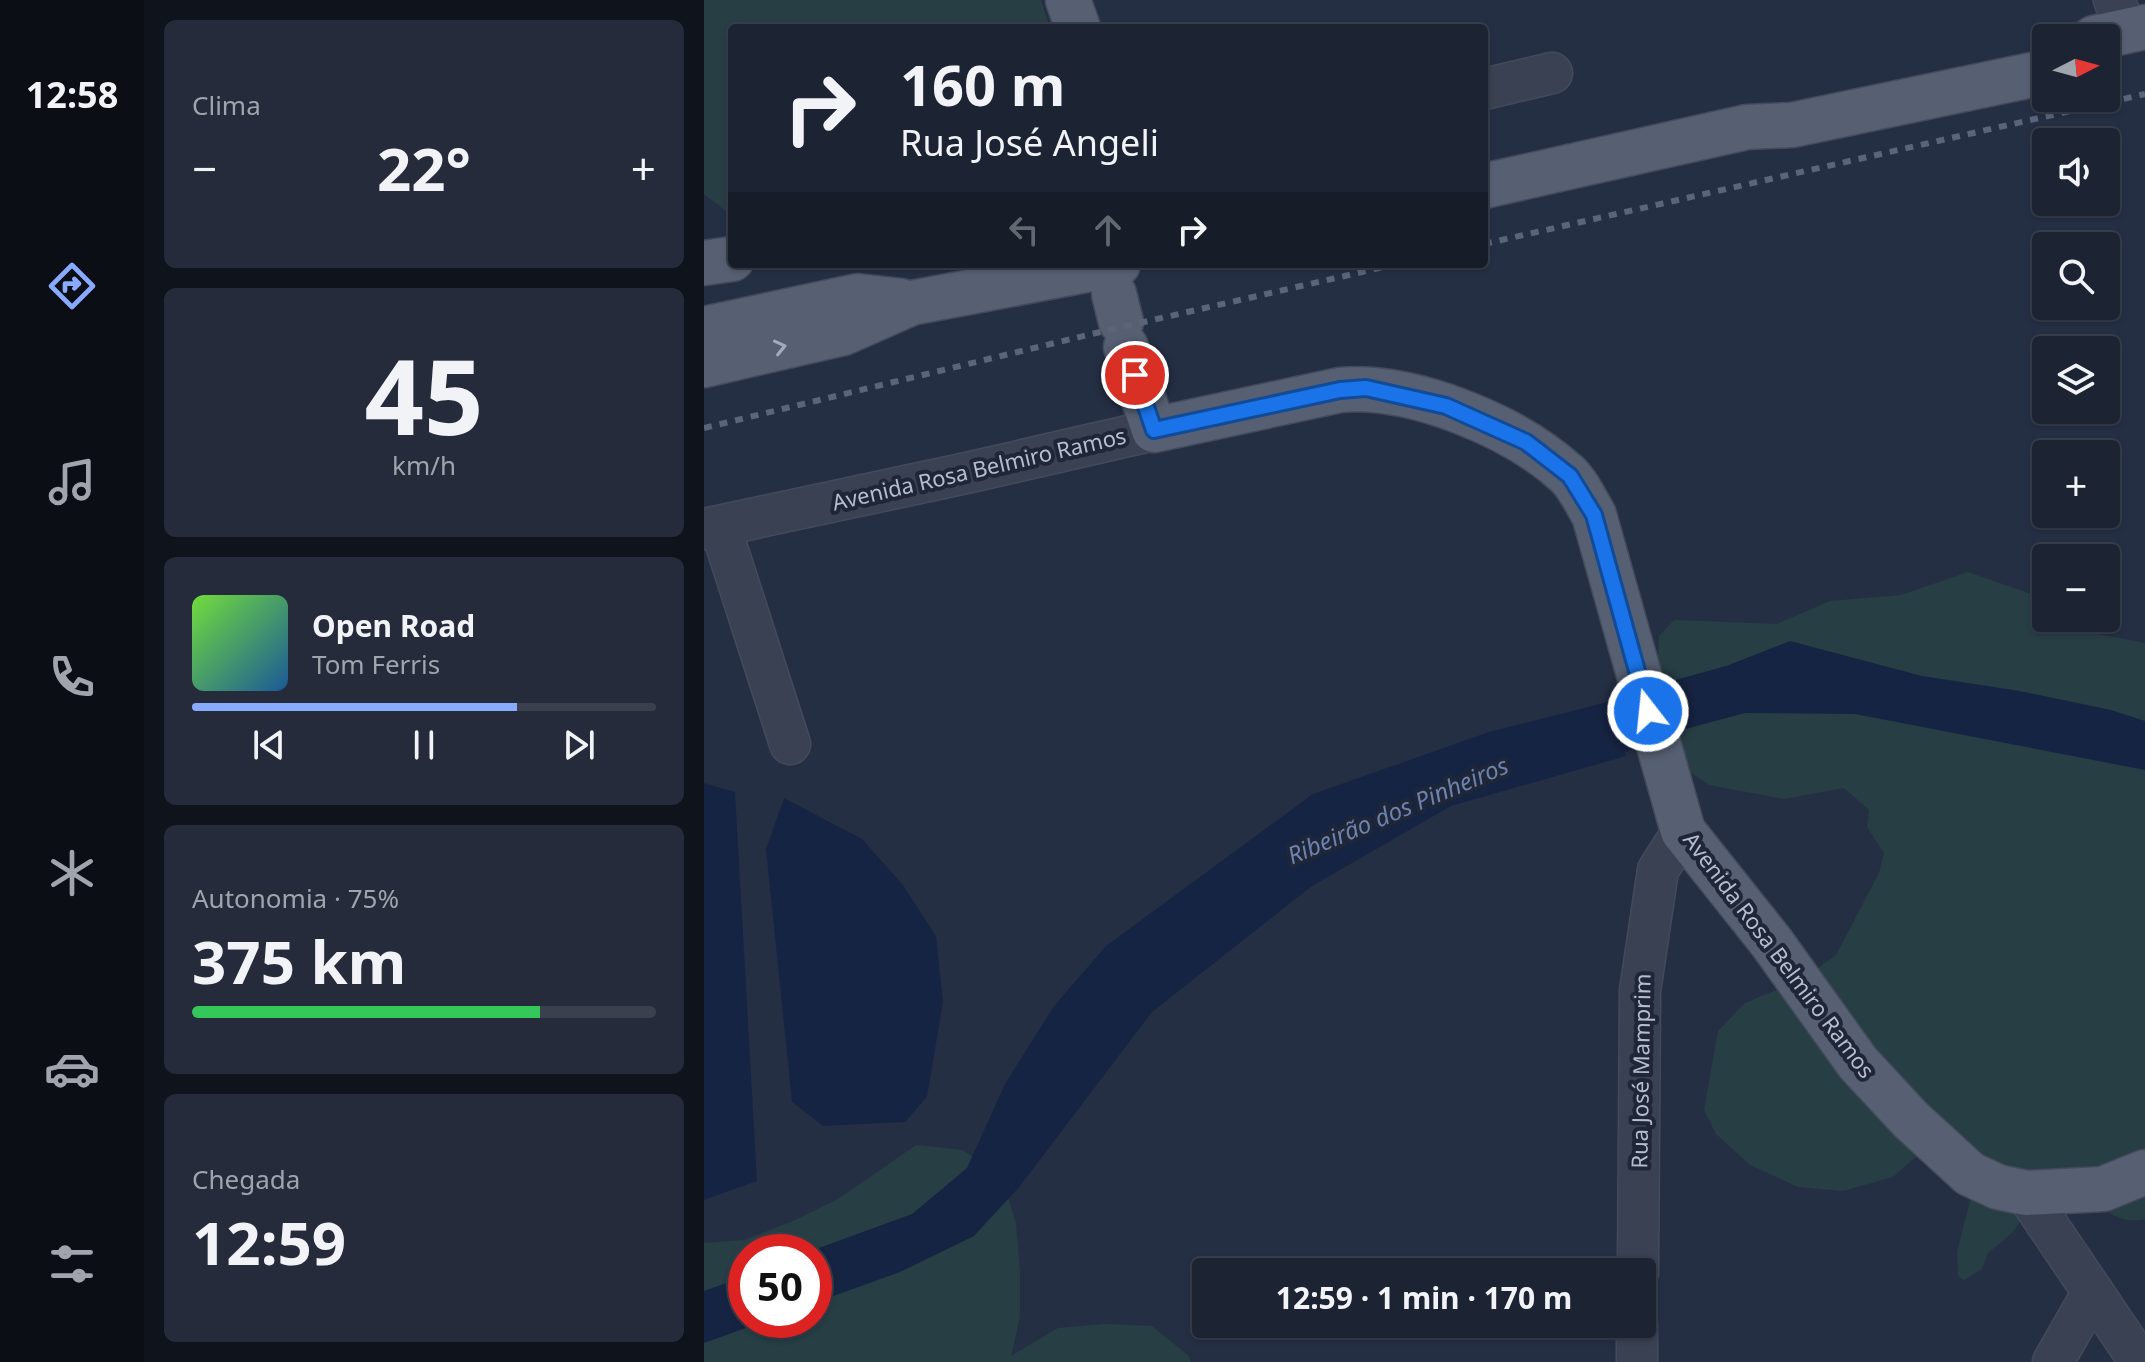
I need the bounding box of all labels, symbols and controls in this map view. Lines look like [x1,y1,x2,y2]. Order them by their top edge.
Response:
north arrow [2032,24,2120,112]
map controls [2032,24,2120,632]
text: 160 m [900,46,1065,122]
icon: right [768,56,872,160]
text: 12:58 [26,70,118,119]
text: Clima [192,87,261,123]
text: Rua José Angeli [900,118,1159,167]
text: 22° [377,127,471,209]
button: sound [2032,128,2120,216]
text: − [192,138,217,198]
text: + [631,138,656,198]
icon: left [1002,208,1046,252]
icon: ahead [1086,208,1130,252]
icon: right [1170,208,1214,252]
button: search [2032,232,2120,320]
icon: directions [44,258,100,314]
text: 45 [365,324,483,465]
button: layers [2032,336,2120,424]
one-way arrow [773,340,786,357]
pin [1101,341,1169,409]
icon: arrive [1113,353,1157,397]
street label: Avenida Rosa Belmiro Ramos [829,420,1129,516]
button: + [2032,440,2120,528]
text: km/h [392,447,456,483]
icon: music [44,454,100,510]
button: − [2032,544,2120,632]
text: Open Road [312,605,475,646]
text: Tom Ferris [312,646,440,682]
icon: phone [44,649,100,705]
position arrow [1606,669,1690,753]
icon: previous [247,723,291,767]
icon: pause [402,723,446,767]
icon: next [557,723,601,767]
water label: Ribeirão dos Pinheiros [1282,748,1513,871]
street label: Avenida Rosa Belmiro Ramos [1677,825,1882,1084]
icon: climate [44,845,100,901]
text: Autonomia · 75% [192,880,399,916]
text: 375 km [192,920,406,1002]
street label: Rua José Mamprim [1623,973,1657,1169]
icon: car [44,1041,100,1097]
text: Chegada [192,1161,300,1197]
text: 12:59 [192,1201,346,1283]
speed limit sign: 50 [728,1234,832,1338]
icon: filters [44,1236,100,1292]
text: 12:59 · 1 min · 170 m [1276,1277,1572,1318]

